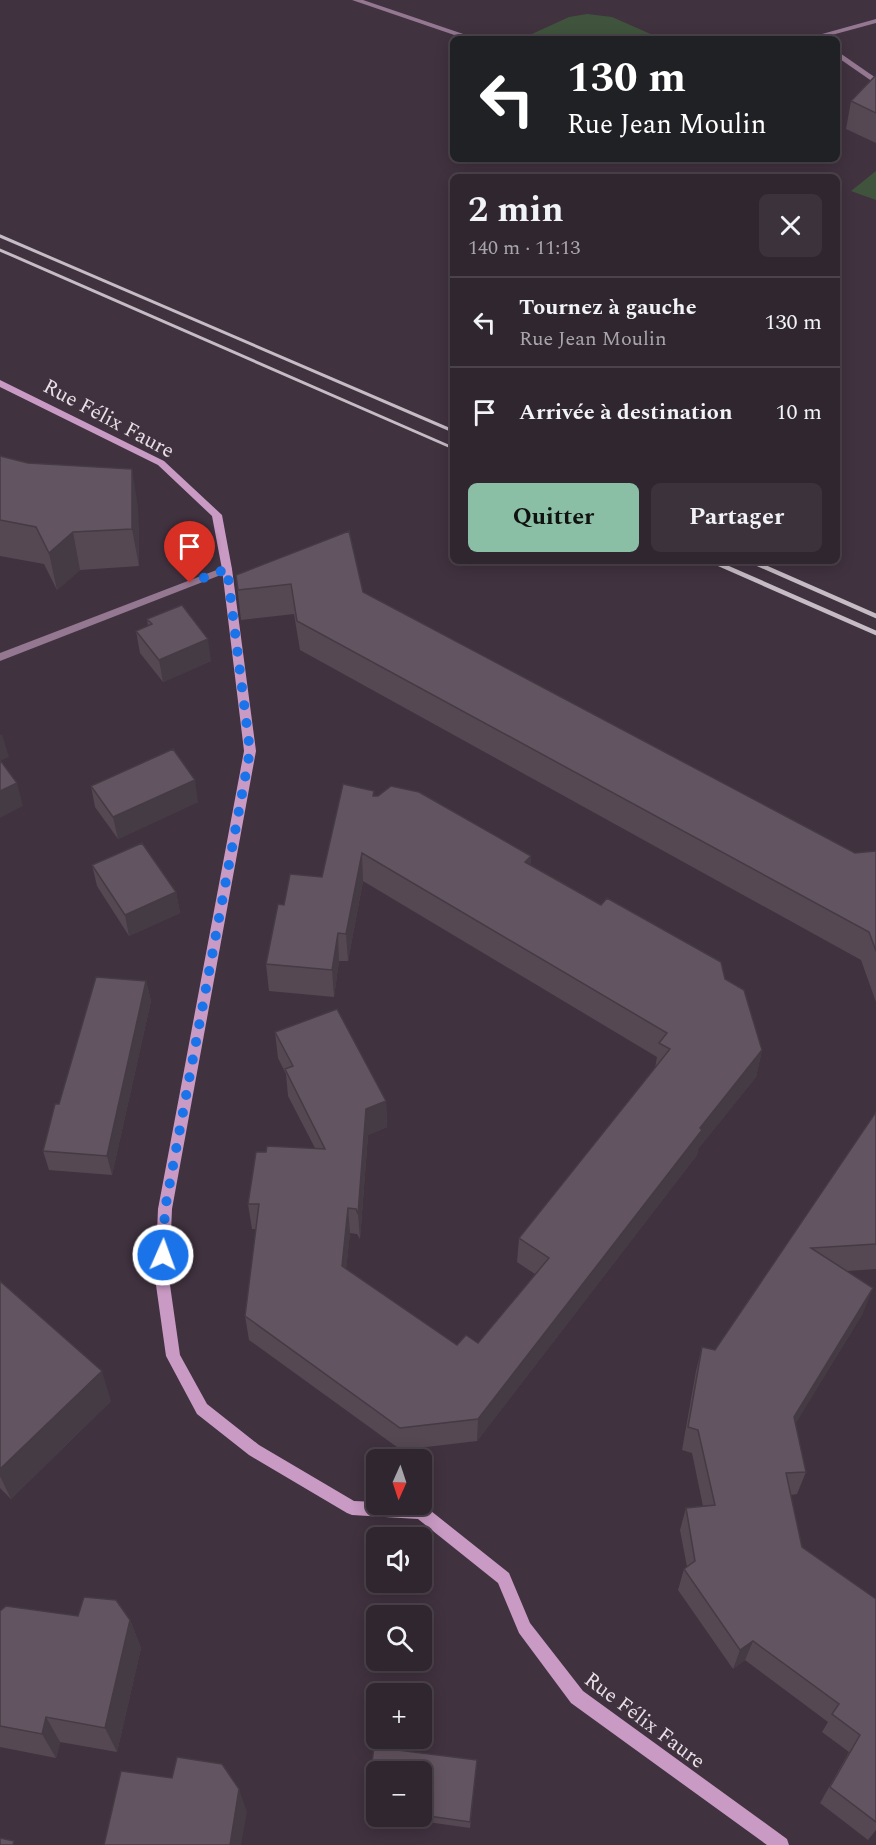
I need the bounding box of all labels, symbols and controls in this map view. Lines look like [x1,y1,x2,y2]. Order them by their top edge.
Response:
text: 130 m [567,47,686,110]
icon: left [468,60,546,138]
text: Rue Jean Moulin [567,104,766,146]
text: 2 min [468,183,564,238]
button: close [759,194,822,257]
text: 140 m · 11:13 [468,233,580,263]
text: Tournez à gauche [519,291,697,324]
icon: left [468,306,501,339]
text: 130 m [765,306,822,339]
text: Rue Jean Moulin [519,324,667,354]
street label: Rue Félix Faure [37,371,180,467]
icon: arrive [468,396,501,429]
text: Arrivée à destination [519,396,733,429]
text: 10 m [776,396,822,429]
button: Quitter [468,483,639,552]
button: Partager [651,483,822,552]
pin [164,521,215,583]
icon: arrive [173,530,206,563]
position arrow [131,1223,195,1287]
north arrow [366,1449,432,1515]
map controls [366,1449,432,1827]
button: sound [366,1527,432,1593]
button: search [366,1605,432,1671]
street label: Rue Félix Faure [577,1664,712,1777]
button: + [366,1683,432,1749]
button: − [366,1761,432,1827]

